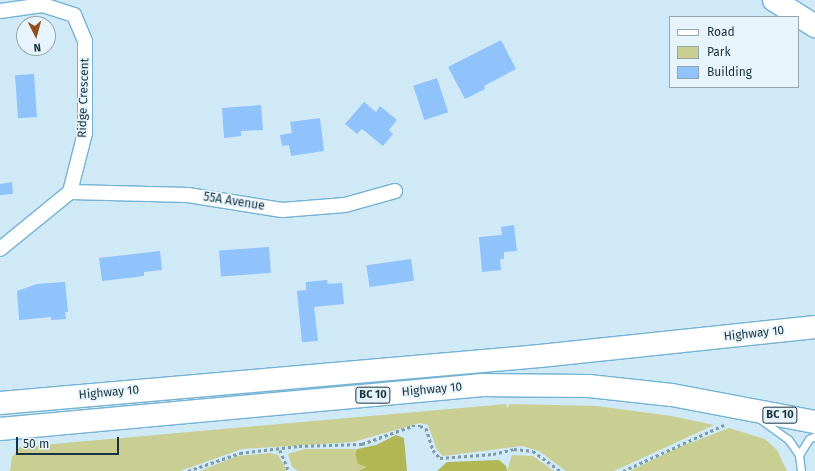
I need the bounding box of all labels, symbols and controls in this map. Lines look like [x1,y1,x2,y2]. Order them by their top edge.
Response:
north arrow [16,16,56,56]
legend [669,16,799,88]
text: Road [707,25,735,39]
text: N [33,41,42,54]
text: Park [707,45,731,59]
street label: Ridge Crescent [75,58,93,138]
text: Building [707,65,752,79]
street label: 55A Avenue [202,190,266,214]
street label: Highway 10 [723,324,785,344]
street label: Highway 10 [401,380,463,400]
street label: Highway 10 [78,383,140,403]
road number: BC 10 [355,386,391,404]
road number: BC 10 [762,406,798,424]
scale bar [18,429,121,455]
text: 50 m [23,437,49,451]

